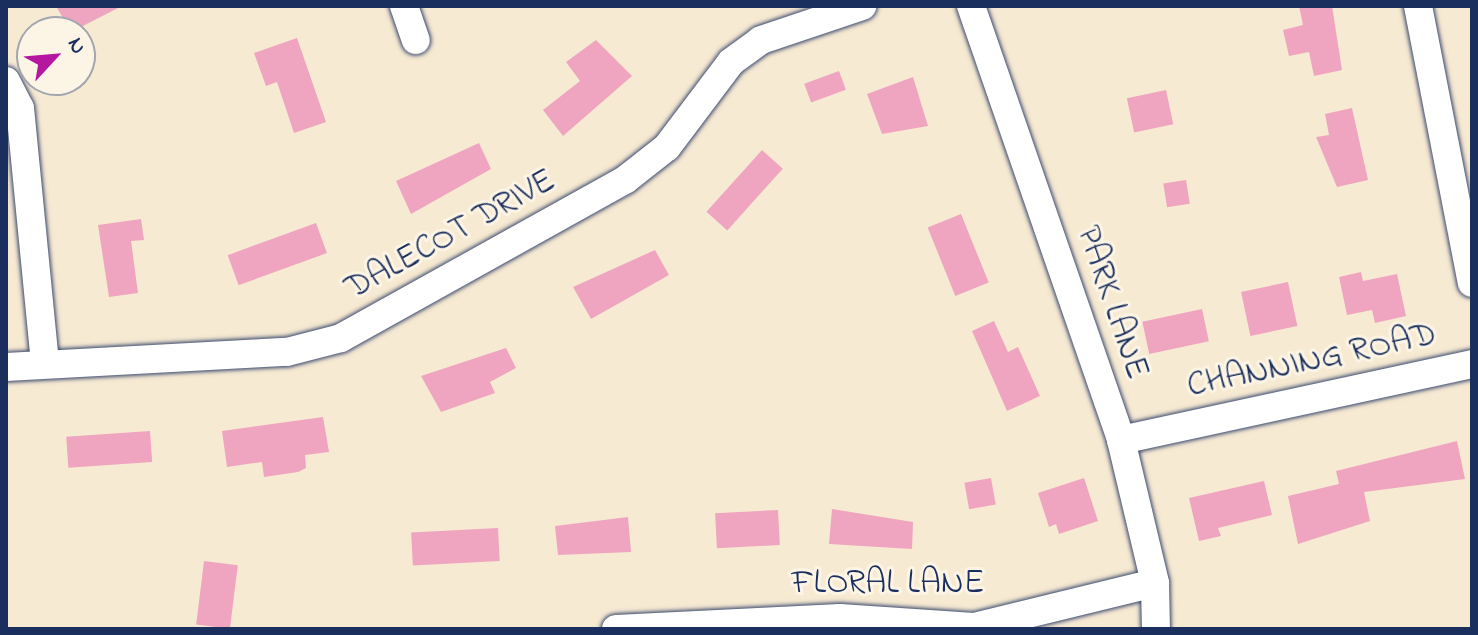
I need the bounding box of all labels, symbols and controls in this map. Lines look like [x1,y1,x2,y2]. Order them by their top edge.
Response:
north arrow [16,16,96,96]
text: N [58,33,93,60]
street label: DALECOT DRIVE [339,162,563,310]
street label: PARK LANE [1066,221,1156,385]
street label: CHANNING ROAD [1184,316,1440,408]
street label: FLORAL LANE [792,565,984,605]

